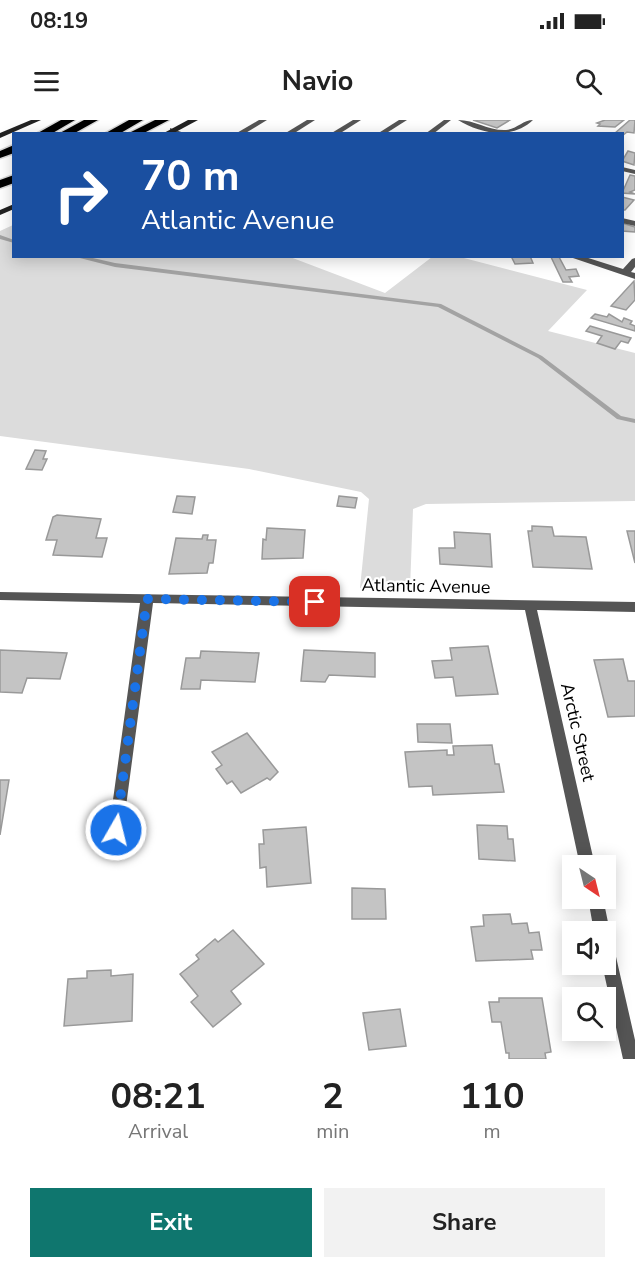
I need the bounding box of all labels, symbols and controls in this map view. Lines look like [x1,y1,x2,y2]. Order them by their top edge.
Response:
text: 08:19 [30,6,88,36]
text: Navio [282,63,353,100]
icon: menu [30,65,63,98]
icon: search [572,65,605,98]
text: 70 m [141,148,240,205]
icon: right [42,156,120,234]
text: Atlantic Avenue [141,202,334,239]
street label: Atlantic Avenue [361,573,491,599]
pin [289,576,340,627]
icon: arrive [298,585,331,618]
street label: Arctic Street [555,680,601,784]
position arrow [84,798,148,862]
north arrow [562,855,616,909]
map controls [562,855,616,1041]
button: sound [562,921,616,975]
button: search [562,987,616,1041]
text: 08:21 [110,1072,206,1121]
text: 2 [322,1072,344,1121]
text: 110 [460,1072,525,1121]
text: Arrival [128,1118,188,1145]
text: min [316,1118,349,1145]
text: m [484,1118,501,1145]
button: Exit [30,1188,312,1257]
button: Share [324,1188,605,1257]

